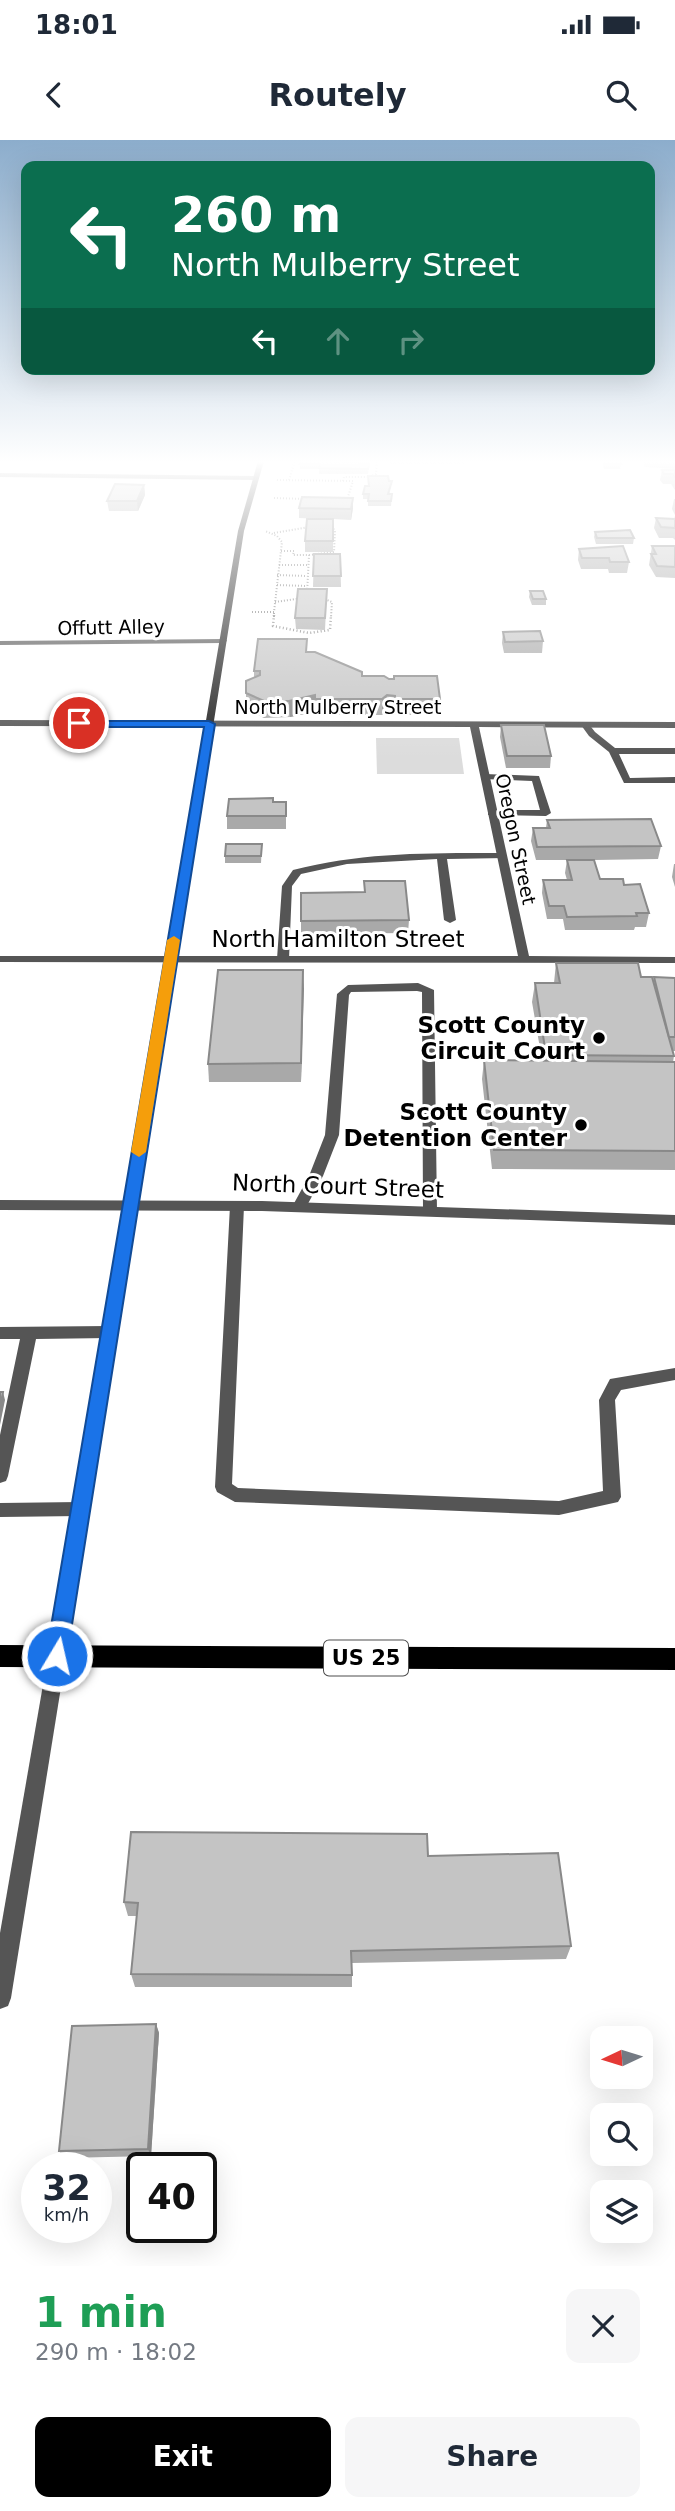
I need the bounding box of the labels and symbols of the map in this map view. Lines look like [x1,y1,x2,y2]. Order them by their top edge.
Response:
street label: Offutt Alley [57,615,165,639]
pin [49,693,109,753]
street label: North Mulberry Street [235,696,441,718]
street label: Oregon Street [491,771,541,907]
street label: North Hamilton Street [211,926,465,952]
place label: Scott County Circuit Court [418,1012,585,1064]
marker: Scott County Circuit Court [591,1030,607,1046]
place label: Scott County Detention Center [343,1099,568,1151]
marker: Scott County Detention Center [573,1117,589,1133]
street label: North Court Street [232,1169,444,1203]
position arrow [20,1619,94,1693]
road number: US 25 [324,1640,408,1676]
north arrow [590,2026,653,2090]
speed limit sign: 40 [126,2152,217,2243]

